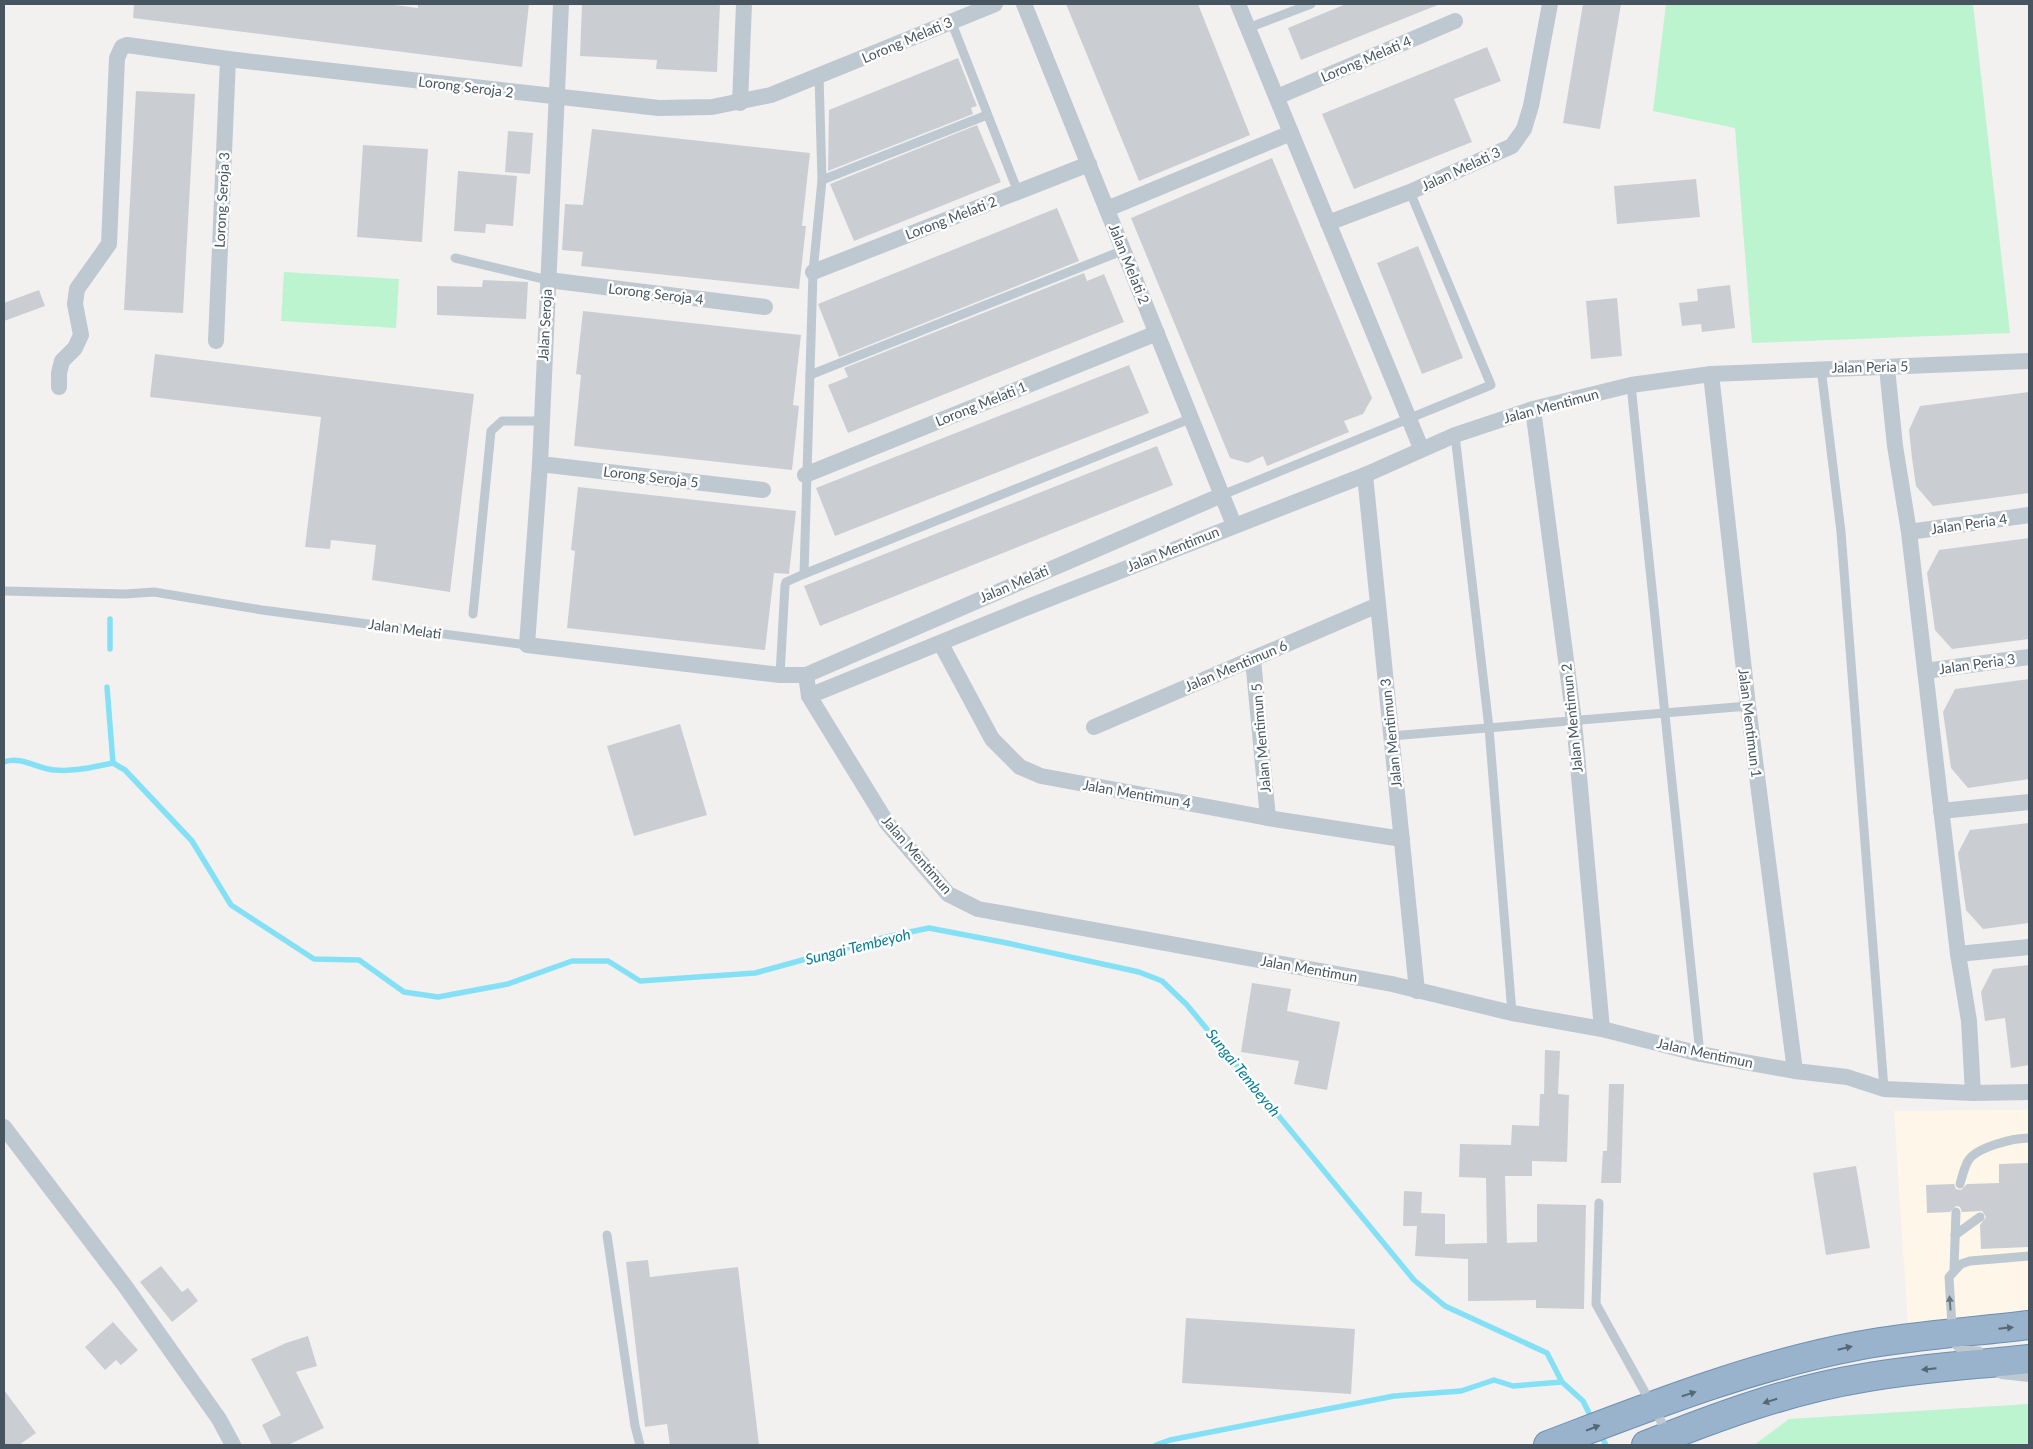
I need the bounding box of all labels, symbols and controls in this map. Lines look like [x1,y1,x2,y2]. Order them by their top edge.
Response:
street label: Lorong Melati 3 [859,13,955,66]
street label: Lorong Melati 4 [1318,32,1414,85]
street label: Lorong Seroja 2 [417,72,515,101]
street label: Jalan Melati 3 [1419,143,1503,194]
street label: Lorong Seroja 3 [211,152,232,248]
street label: Lorong Melati 2 [903,192,999,243]
street label: Jalan Melati 2 [1106,221,1153,306]
street label: Lorong Seroja 4 [607,279,705,308]
street label: Jalan Seroja [534,288,555,362]
street label: Jalan Peria 5 [1831,357,1909,376]
street label: Lorong Melati 1 [933,378,1029,430]
street label: Jalan Mentimun [1501,385,1600,426]
street label: Lorong Seroja 5 [602,462,700,491]
street label: Jalan Peria 4 [1930,510,2008,537]
street label: Jalan Mentimun [1124,522,1221,575]
street label: Jalan Melati [977,561,1051,606]
street label: Jalan Melati [368,615,443,642]
street label: Jalan Mentimun 6 [1182,636,1290,695]
street label: Jalan Peria 3 [1938,650,2016,677]
street label: Jalan Mentimun 2 [1557,663,1586,773]
street label: Jalan Mentimun 1 [1735,668,1766,778]
street label: Jalan Mentimun 3 [1376,678,1405,788]
street label: Jalan Mentimun 5 [1247,683,1274,793]
street label: Jalan Mentimun 4 [1082,776,1193,811]
street label: Jalan Mentimun [879,812,956,897]
water label: Sungai Tembeyoh [803,924,912,968]
street label: Jalan Mentimun [1259,952,1359,985]
water label: Sungai Tembeyoh [1203,1025,1285,1120]
street label: Jalan Mentimun [1655,1034,1755,1071]
one-way arrow [1945,1295,1953,1311]
one-way arrow [1998,1324,2014,1332]
one-way arrow [1837,1344,1852,1352]
one-way arrow [1920,1365,1936,1373]
one-way arrow [1681,1389,1696,1397]
one-way arrow [1762,1398,1777,1406]
one-way arrow [1586,1424,1601,1432]

